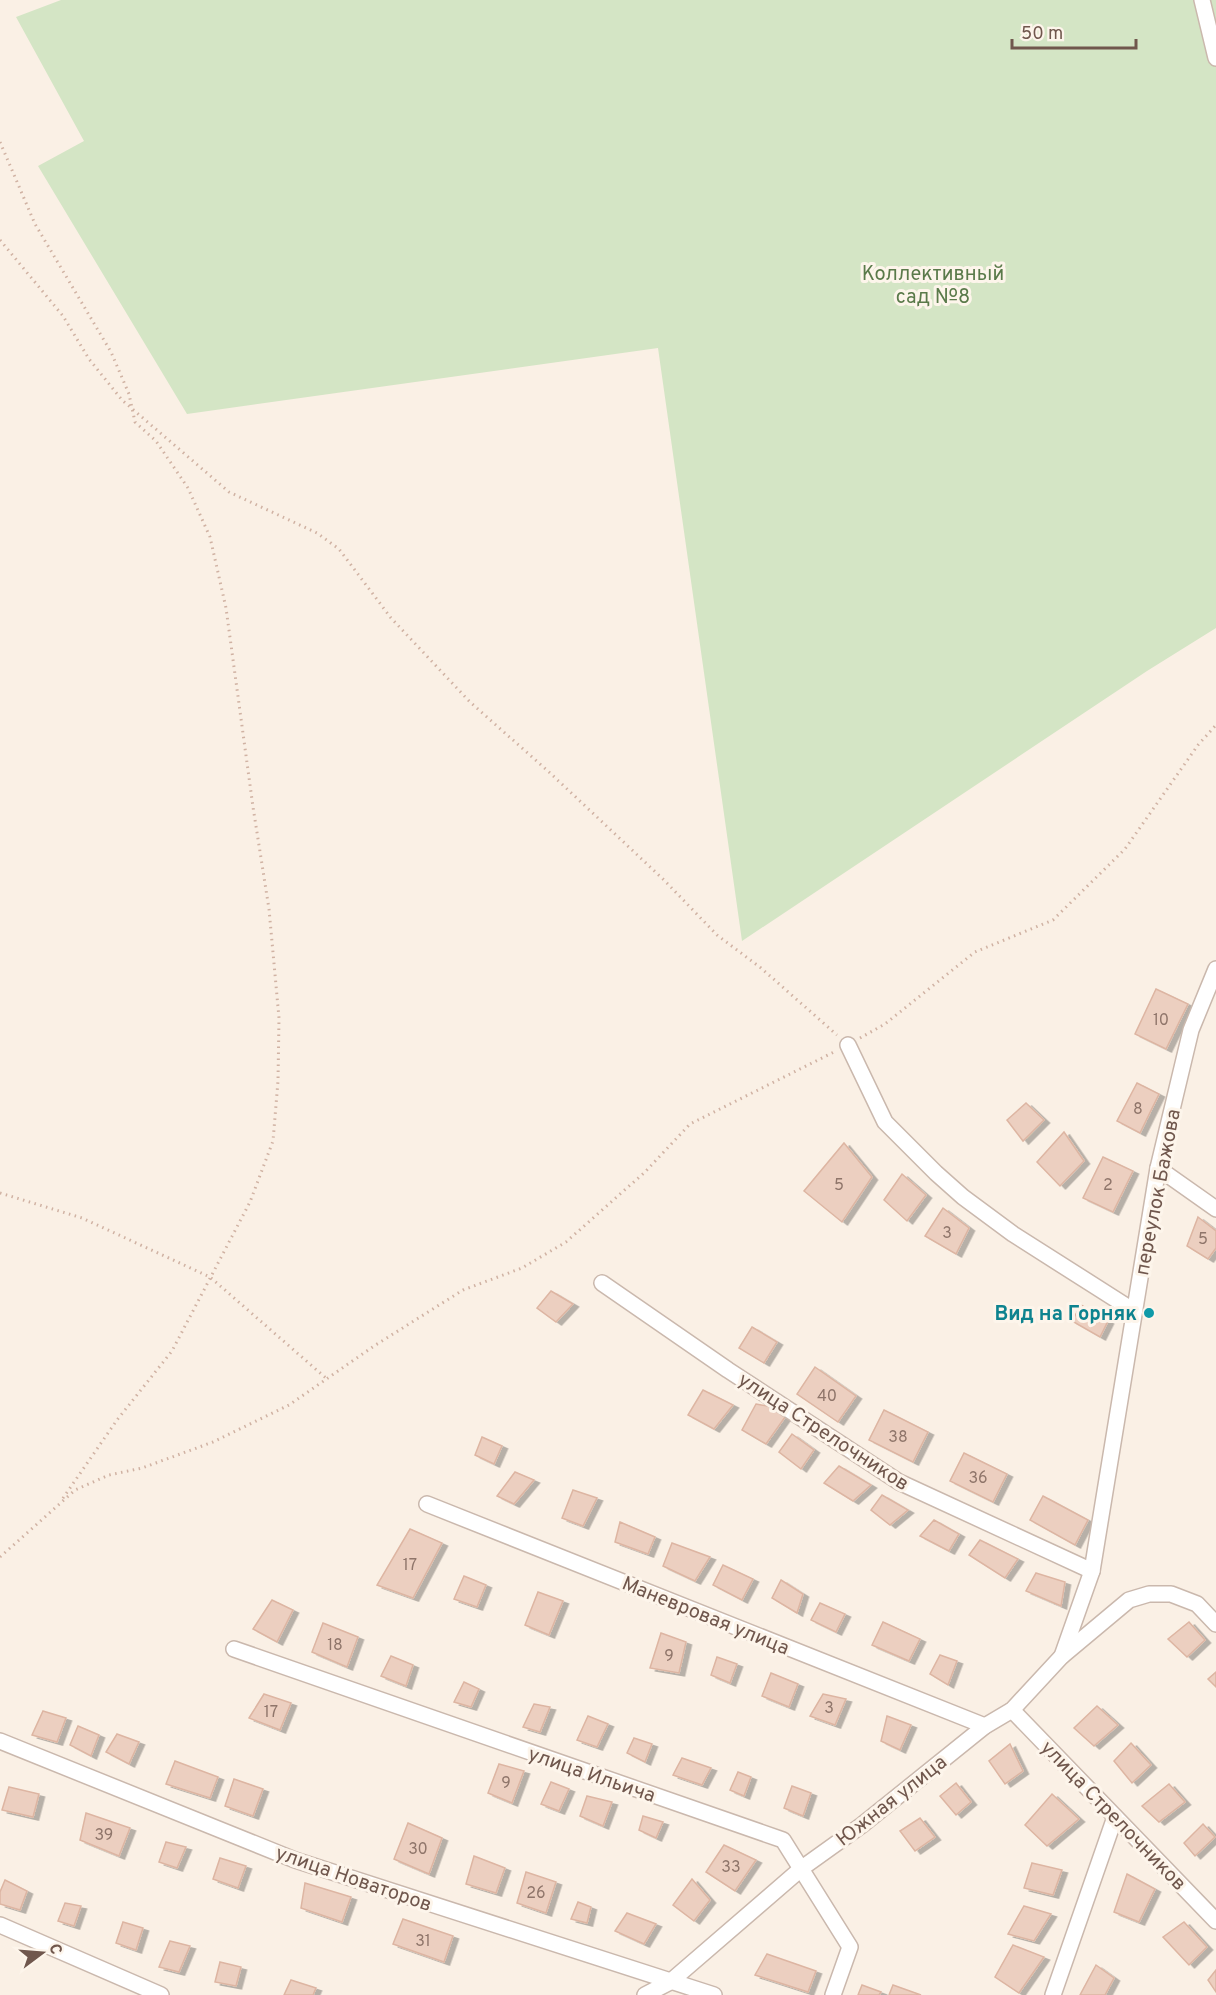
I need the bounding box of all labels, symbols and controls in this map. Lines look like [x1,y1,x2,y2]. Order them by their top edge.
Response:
scale bar [1012,12,1136,50]
text: 50 m [1021,23,1063,46]
park label: Коллективный сад №8 [862,262,1004,311]
house number: 10 [1153,1011,1169,1031]
house number: 8 [1133,1100,1143,1120]
street label: переулок Бажова [1130,1107,1188,1278]
house number: 5 [834,1176,844,1196]
house number: 2 [1103,1176,1113,1196]
house number: 3 [942,1224,952,1244]
house number: 5 [1198,1230,1208,1250]
place label: Вид на Горняк [994,1302,1137,1328]
marker: Вид на Горняк [1142,1306,1156,1320]
street label: улица Стрелочников [732,1368,914,1498]
house number: 40 [817,1387,837,1407]
house number: 38 [888,1428,908,1448]
house number: 36 [968,1469,988,1489]
house number: 17 [403,1556,417,1576]
street label: Маневровая улица [618,1571,793,1662]
house number: 18 [327,1636,343,1656]
house number: 9 [664,1647,674,1667]
house number: 3 [824,1699,834,1719]
house number: 17 [264,1703,278,1723]
street label: улица Стрелочников [1034,1736,1191,1897]
street label: улица Ильича [524,1742,659,1810]
street label: Южная улица [831,1750,953,1853]
house number: 9 [501,1774,511,1794]
house number: 39 [95,1826,113,1846]
house number: 30 [408,1840,428,1860]
street label: улица Новаторов [272,1841,435,1919]
house number: 33 [721,1858,741,1878]
house number: 26 [526,1884,546,1904]
north arrow [12,1923,72,1983]
house number: 31 [415,1932,431,1952]
text: С [43,1942,66,1957]

